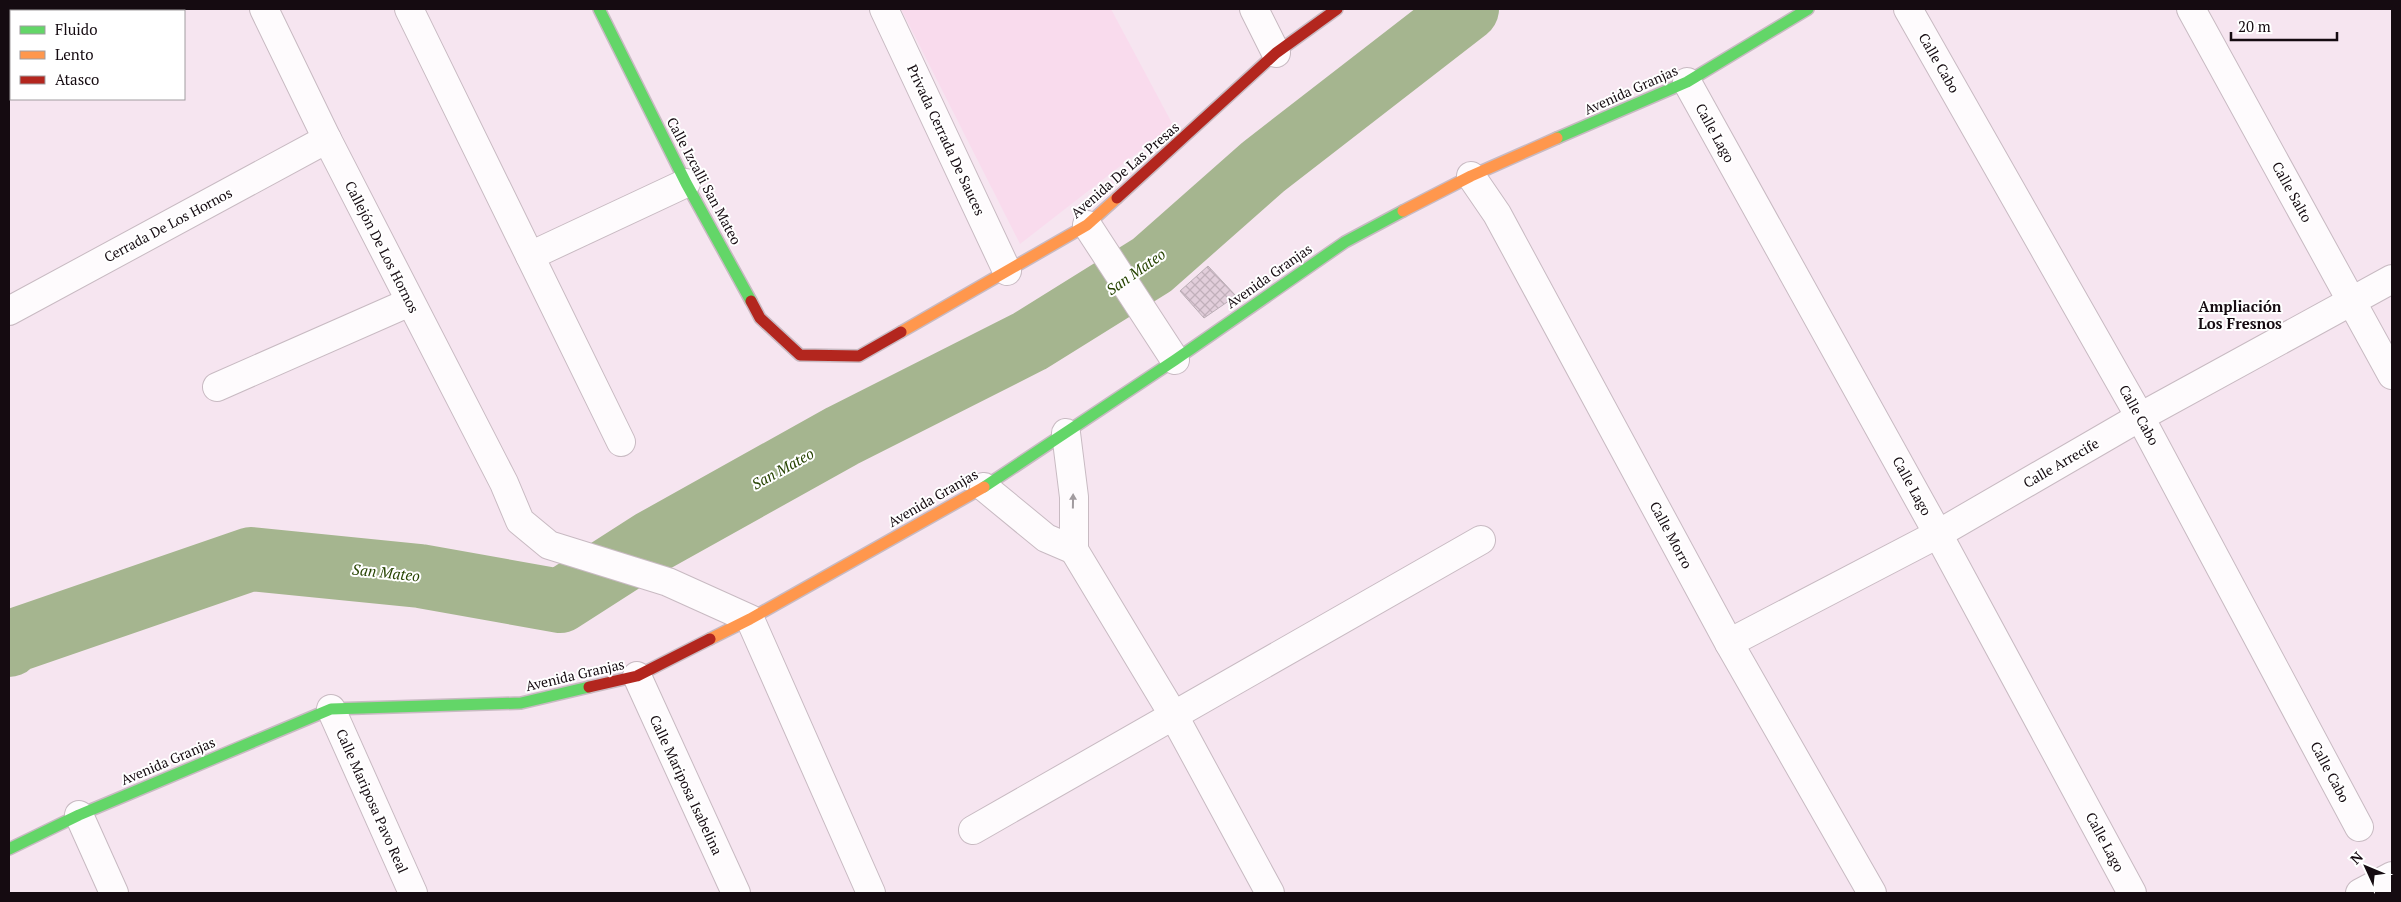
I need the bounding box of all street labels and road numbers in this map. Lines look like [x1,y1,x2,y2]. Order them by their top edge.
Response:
street label: Calle Cabo [1915,29,1964,96]
street label: Avenida Granjas [1581,60,1681,119]
street label: Privada Cerrada De Sauces [903,61,990,218]
street label: Calle Lago [1691,100,1740,166]
street label: Calle Izcalli San Mateo [663,114,746,248]
street label: Avenida De Las Presas [1066,117,1183,222]
street label: Calle Salto [2268,158,2317,226]
street label: Callejón De Los Hornos [341,178,424,316]
street label: Cerrada De Los Hornos [100,183,235,266]
street label: Avenida Granjas [1222,239,1315,312]
street label: Calle Cabo [2115,381,2164,449]
street label: Calle Arrecife [2019,433,2102,492]
street label: Calle Lago [1888,453,1937,519]
street label: Avenida Granjas [884,464,981,531]
street label: Calle Morro [1646,498,1697,572]
street label: Avenida Granjas [524,654,626,695]
street label: Calle Mariposa Isabelina [646,712,727,858]
street label: Calle Mariposa Pavo Real [332,726,413,876]
street label: Avenida Granjas [118,732,218,789]
street label: Calle Cabo [2306,738,2355,806]
street label: Calle Lago [2082,809,2129,875]

